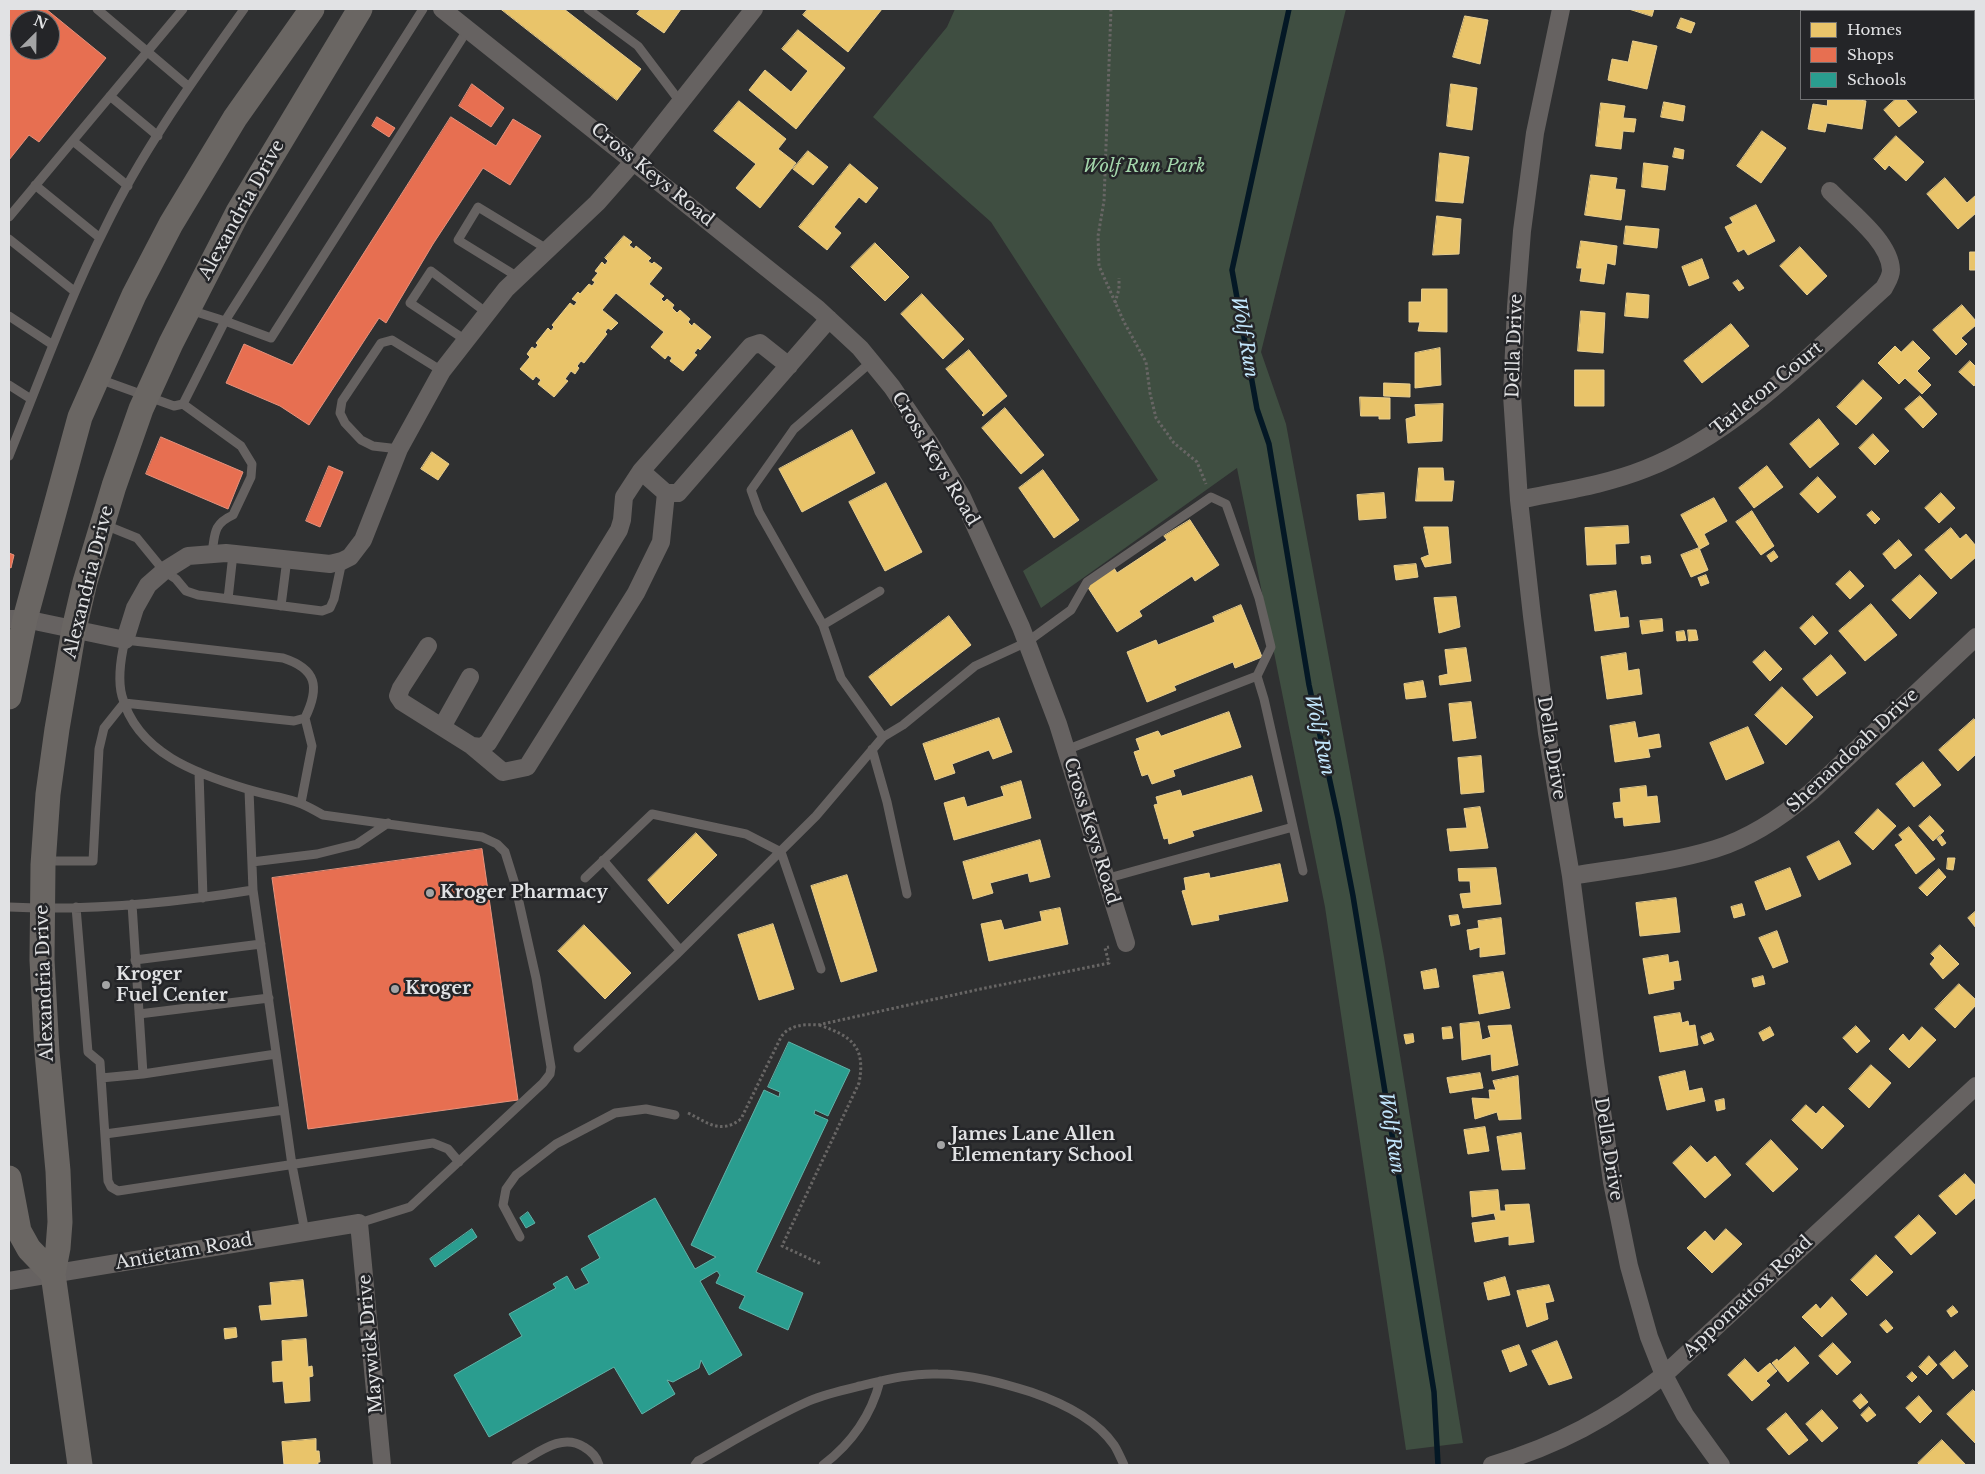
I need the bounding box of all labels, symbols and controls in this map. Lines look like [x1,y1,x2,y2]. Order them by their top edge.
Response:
north arrow [10,10,60,60]
legend [1800,10,1975,100]
text: N [31,11,50,33]
text: Homes [1847,20,1902,39]
text: Shops [1847,45,1894,64]
text: Schools [1847,70,1906,89]
street label: Cross Keys Road [586,119,718,231]
street label: Alexandria Drive [195,136,289,284]
park label: Wolf Run Park [1083,156,1205,178]
street label: Della Drive [1502,293,1528,399]
water label: Wolf Run [1226,294,1262,380]
street label: Tarleton Court [1707,337,1827,441]
street label: Cross Keys Road [887,388,983,530]
street label: Alexandria Drive [60,503,118,661]
street label: Shenandoah Drive [1783,684,1923,818]
water label: Wolf Run [1299,692,1339,778]
street label: Della Drive [1532,695,1570,801]
street label: Cross Keys Road [1058,755,1124,907]
place label: Kroger Pharmacy [440,882,608,904]
marker: Kroger Pharmacy [424,887,436,899]
street label: Alexandria Drive [31,904,59,1062]
place label: Kroger Fuel Center [116,964,228,1006]
place label: Kroger [405,978,471,1000]
marker: Kroger Fuel Center [100,979,112,991]
marker: Kroger [389,983,401,995]
water label: Wolf Run [1373,1090,1409,1176]
street label: Della Drive [1589,1096,1627,1202]
place label: James Lane Allen Elementary School [951,1124,1133,1166]
marker: James Lane Allen Elementary School [935,1139,947,1151]
street label: Antietam Road [114,1229,254,1275]
street label: Appomattox Road [1679,1232,1817,1362]
street label: Maywick Drive [354,1274,388,1414]

